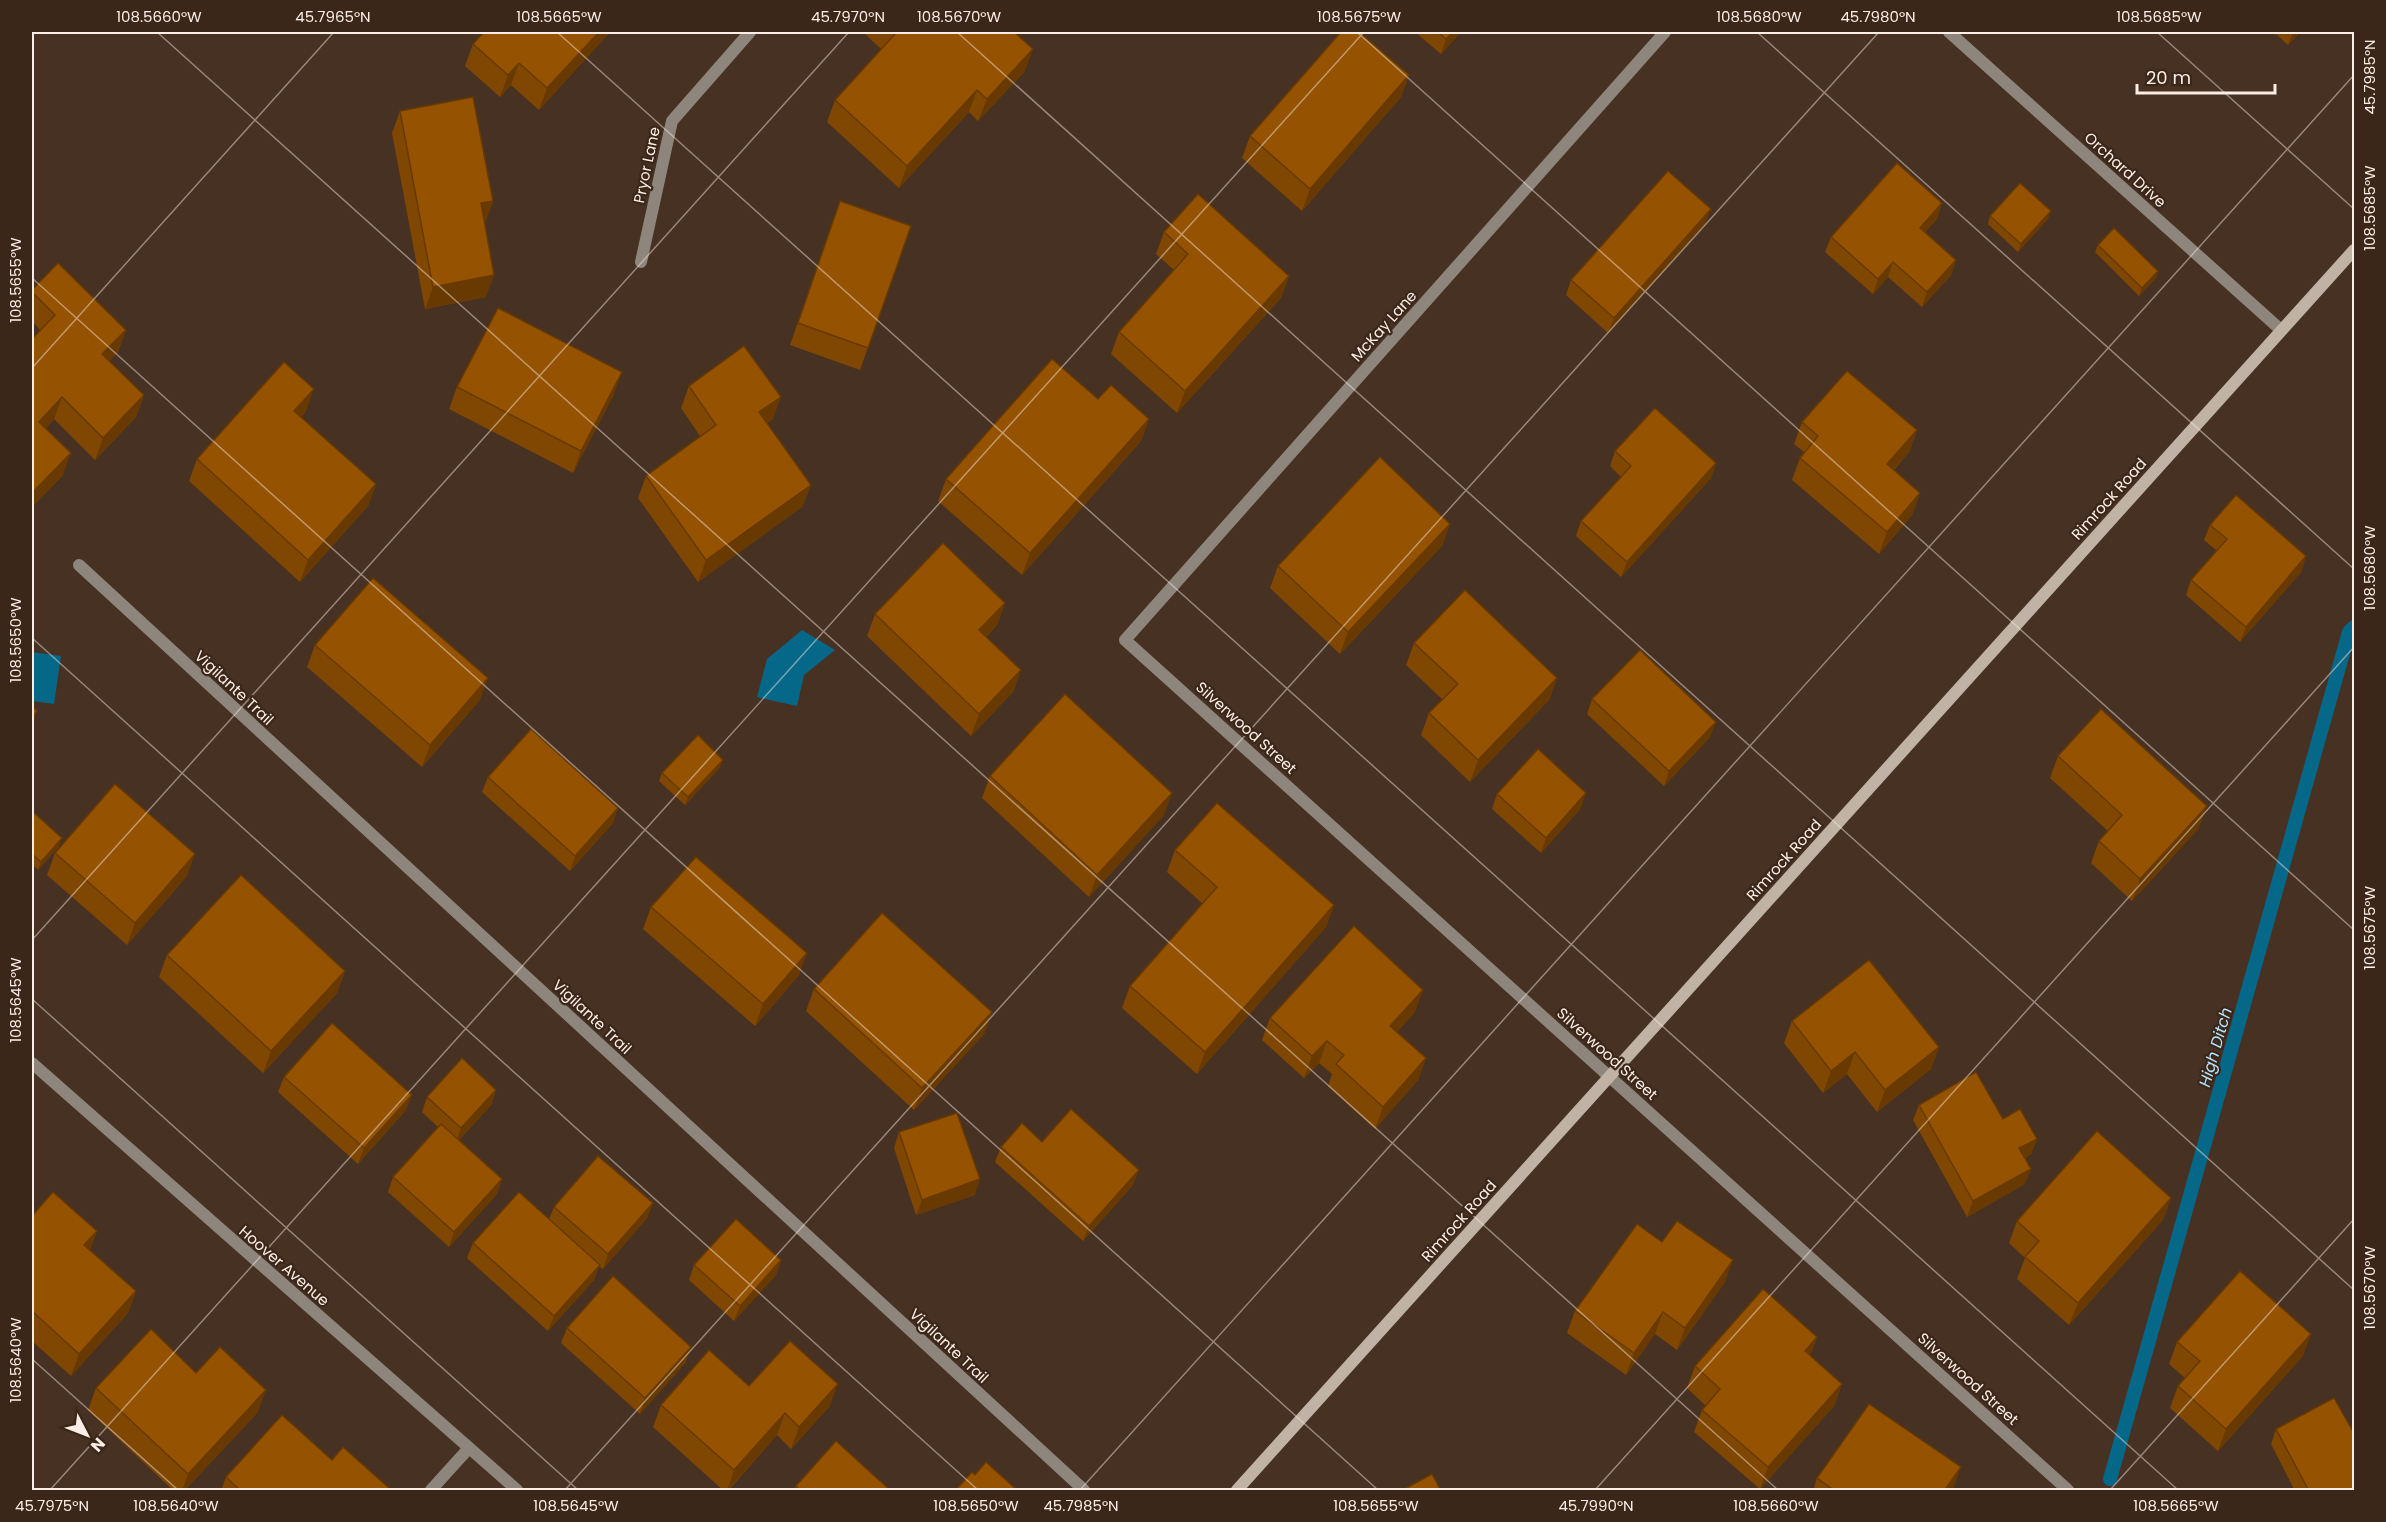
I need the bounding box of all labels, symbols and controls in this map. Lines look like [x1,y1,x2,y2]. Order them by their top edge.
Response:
text: 108.5660°W [116,6,202,27]
text: 45.7965°N [295,6,371,27]
text: 108.5665°W [516,6,602,27]
text: 45.7970°N [811,6,885,27]
text: 108.5670°W [917,6,1001,27]
text: 108.5675°W [1317,6,1401,27]
text: 108.5680°W [1716,6,1802,27]
text: 45.7980°N [1840,6,1916,27]
text: 108.5685°W [2116,6,2202,27]
text: 45.7985°N [2359,39,2380,115]
scale bar [2137,57,2275,95]
text: 20 m [2146,65,2191,90]
street label: Pryor Lane [628,125,665,205]
street label: Orchard Drive [2080,127,2171,212]
text: 108.5685°W [2359,165,2380,251]
text: 108.5655°W [5,237,26,323]
street label: McKay Lane [1346,286,1421,366]
street label: Rimrock Road [2066,453,2151,544]
text: 108.5680°W [2359,525,2380,611]
text: 108.5650°W [5,597,26,683]
street label: Vigilante Trail [190,645,278,730]
street label: Silverwood Street [1191,677,1301,779]
street label: Rimrock Road [1741,814,1826,905]
text: 108.5675°W [2359,886,2380,970]
text: 108.5645°W [5,957,26,1043]
street label: Vigilante Trail [548,974,636,1059]
street label: Silverwood Street [1552,1003,1662,1105]
water label: High Ditch [2193,1005,2238,1090]
street label: Rimrock Road [1416,1175,1501,1266]
street label: Hoover Avenue [235,1221,334,1311]
text: 108.5670°W [2359,1246,2380,1330]
street label: Vigilante Trail [905,1303,993,1388]
text: 108.5640°W [5,1317,26,1403]
street label: Silverwood Street [1913,1328,2023,1430]
north arrow [57,1405,117,1465]
text: N [85,1433,110,1457]
text: 45.7975°N [15,1495,89,1516]
text: 108.5640°W [133,1495,219,1516]
text: 108.5645°W [533,1495,619,1516]
text: 108.5650°W [933,1495,1019,1516]
text: 45.7985°N [1043,1495,1119,1516]
text: 108.5655°W [1333,1495,1419,1516]
text: 45.7990°N [1558,1495,1634,1516]
text: 108.5660°W [1733,1495,1819,1516]
text: 108.5665°W [2133,1495,2219,1516]

